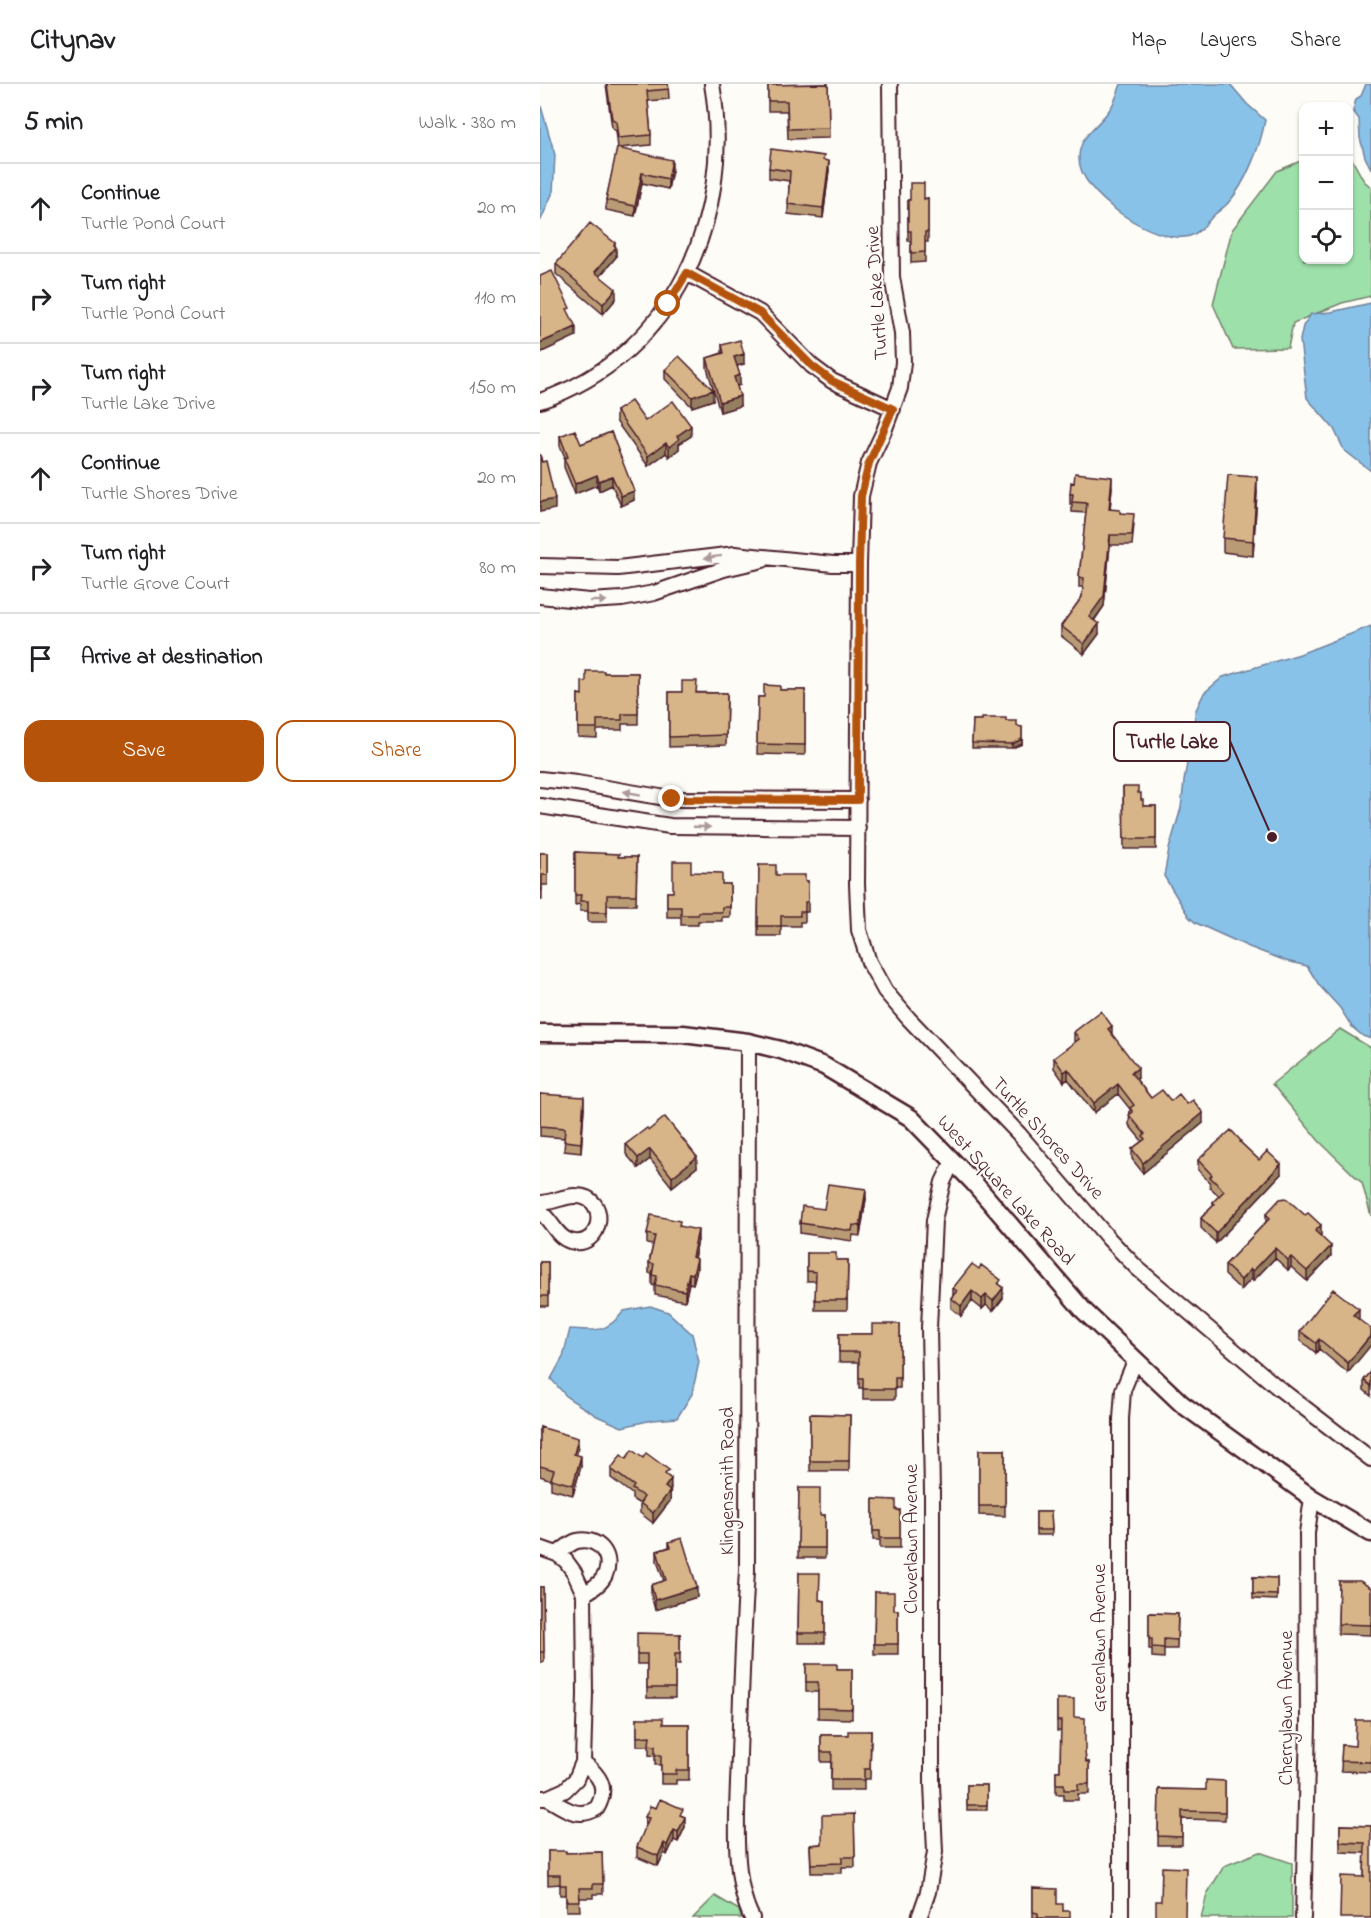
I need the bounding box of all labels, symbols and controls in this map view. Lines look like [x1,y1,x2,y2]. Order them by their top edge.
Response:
text: Citynav [30,21,115,62]
text: Map [1131,26,1167,56]
text: Layers [1200,26,1257,56]
text: Share [1290,26,1341,56]
map controls [1299,102,1353,264]
button: + [1299,102,1353,156]
text: 5 min [24,104,83,142]
text: Walk · 380 m [418,109,516,138]
button: − [1299,156,1353,210]
text: Continue [81,178,160,210]
icon: ahead [24,192,57,225]
text: 20 m [477,194,516,223]
text: Turtle Pond Court [81,210,225,239]
button: locate [1299,210,1353,264]
street label: Turtle Lake Drive [859,225,897,361]
text: Turn right [81,268,166,300]
icon: right [24,282,57,315]
text: 110 m [474,284,516,313]
route start [654,290,680,316]
text: Turtle Pond Court [81,300,225,329]
text: Turn right [81,358,166,390]
icon: right [24,372,57,405]
text: 150 m [469,374,516,403]
text: Turtle Lake Drive [81,390,216,419]
text: Continue [81,448,160,480]
icon: ahead [24,462,57,495]
text: 20 m [477,464,516,493]
text: Turtle Shores Drive [81,480,238,509]
text: Turn right [81,538,166,570]
icon: right [24,552,57,585]
one-way arrow [703,552,722,562]
text: 80 m [479,554,516,583]
text: Turtle Grove Court [81,570,230,599]
one-way arrow [589,596,608,605]
icon: arrive [24,642,57,675]
text: Arrive at destination [81,642,263,674]
button: Save [24,720,264,782]
button: Share [276,720,516,782]
callout: Turtle Lake [1114,722,1230,761]
text: Turtle Lake [1126,728,1219,758]
route end [658,785,684,811]
one-way arrow [622,788,641,797]
one-way arrow [692,822,711,832]
street label: Turtle Shores Drive [984,1071,1110,1207]
street label: West Square Lake Road [929,1109,1081,1273]
street label: Klingensmith Road [714,1407,744,1555]
street label: Cloverlawn Avenue [898,1464,927,1614]
street label: Greenlawn Avenue [1086,1564,1115,1712]
street label: Cherrylawn Avenue [1273,1631,1302,1785]

